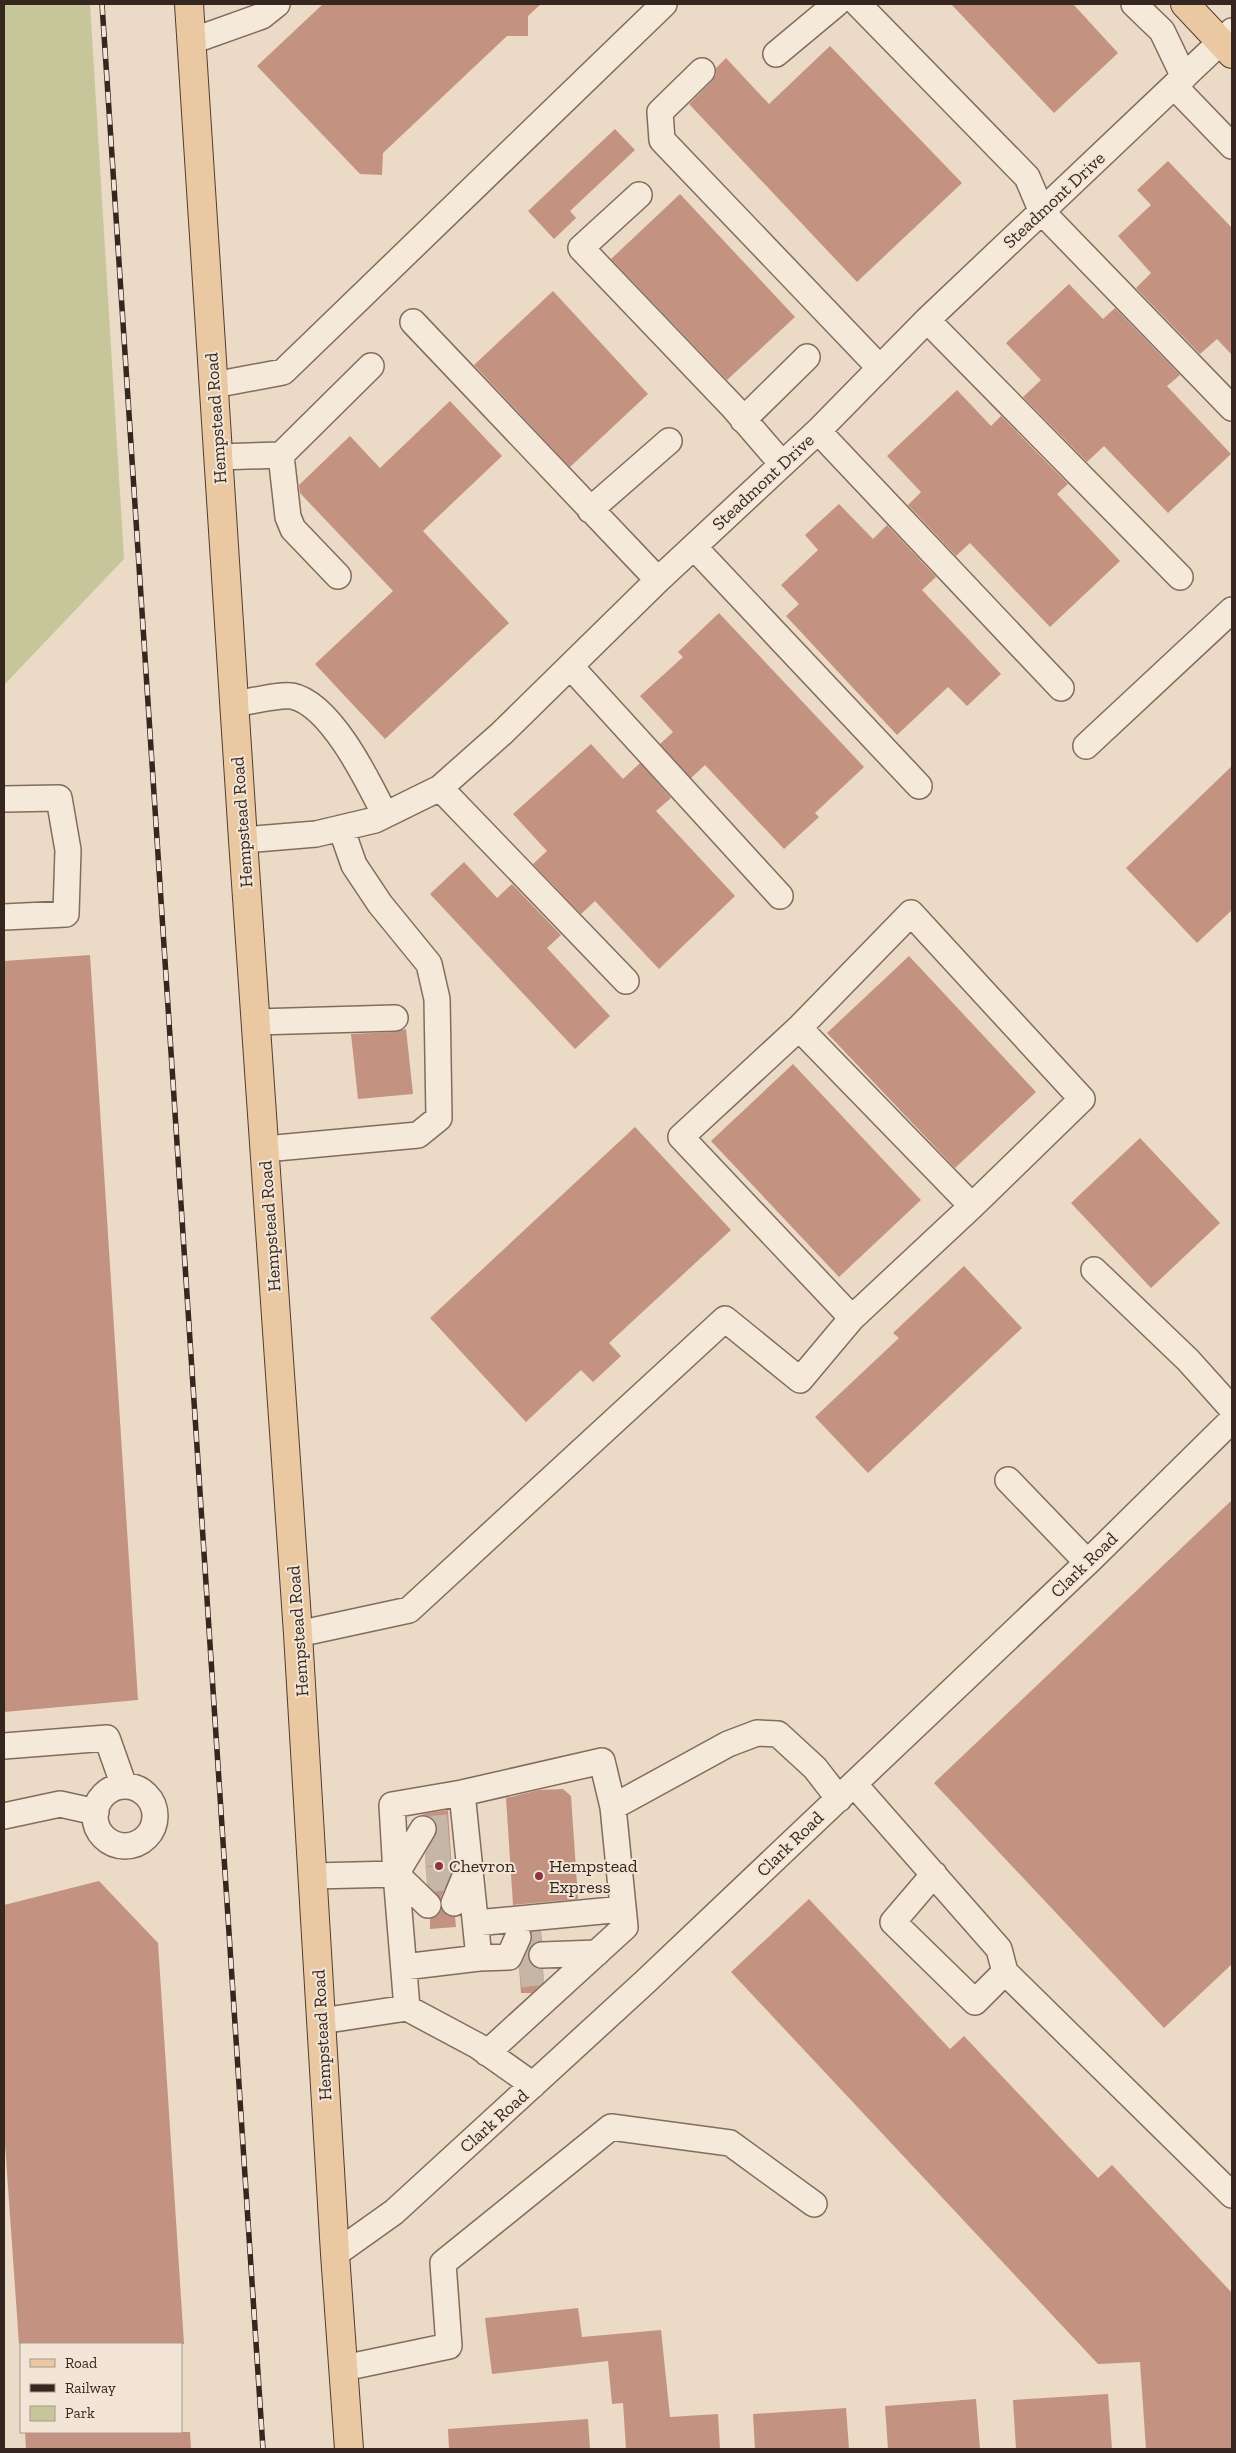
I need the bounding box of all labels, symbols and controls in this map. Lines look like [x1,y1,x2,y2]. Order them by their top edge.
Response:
street label: Steadmont Drive [998,147,1110,253]
street label: Hempstead Road [200,352,232,484]
street label: Steadmont Drive [707,429,819,535]
street label: Hempstead Road [226,756,258,888]
street label: Hempstead Road [254,1160,286,1292]
street label: Clark Road [1046,1528,1122,1602]
street label: Hempstead Road [282,1565,314,1697]
street label: Clark Road [752,1807,828,1881]
place label: Chevron [449,1855,516,1877]
place label: Hempstead Express [549,1855,638,1898]
marker: Chevron [433,1860,445,1872]
marker: Hempstead Express [533,1870,545,1882]
street label: Hempstead Road [308,1969,336,2101]
street label: Clark Road [455,2084,533,2158]
legend [20,2343,182,2433]
text: Road [65,2354,98,2372]
text: Railway [65,2379,116,2397]
text: Park [65,2404,95,2422]

